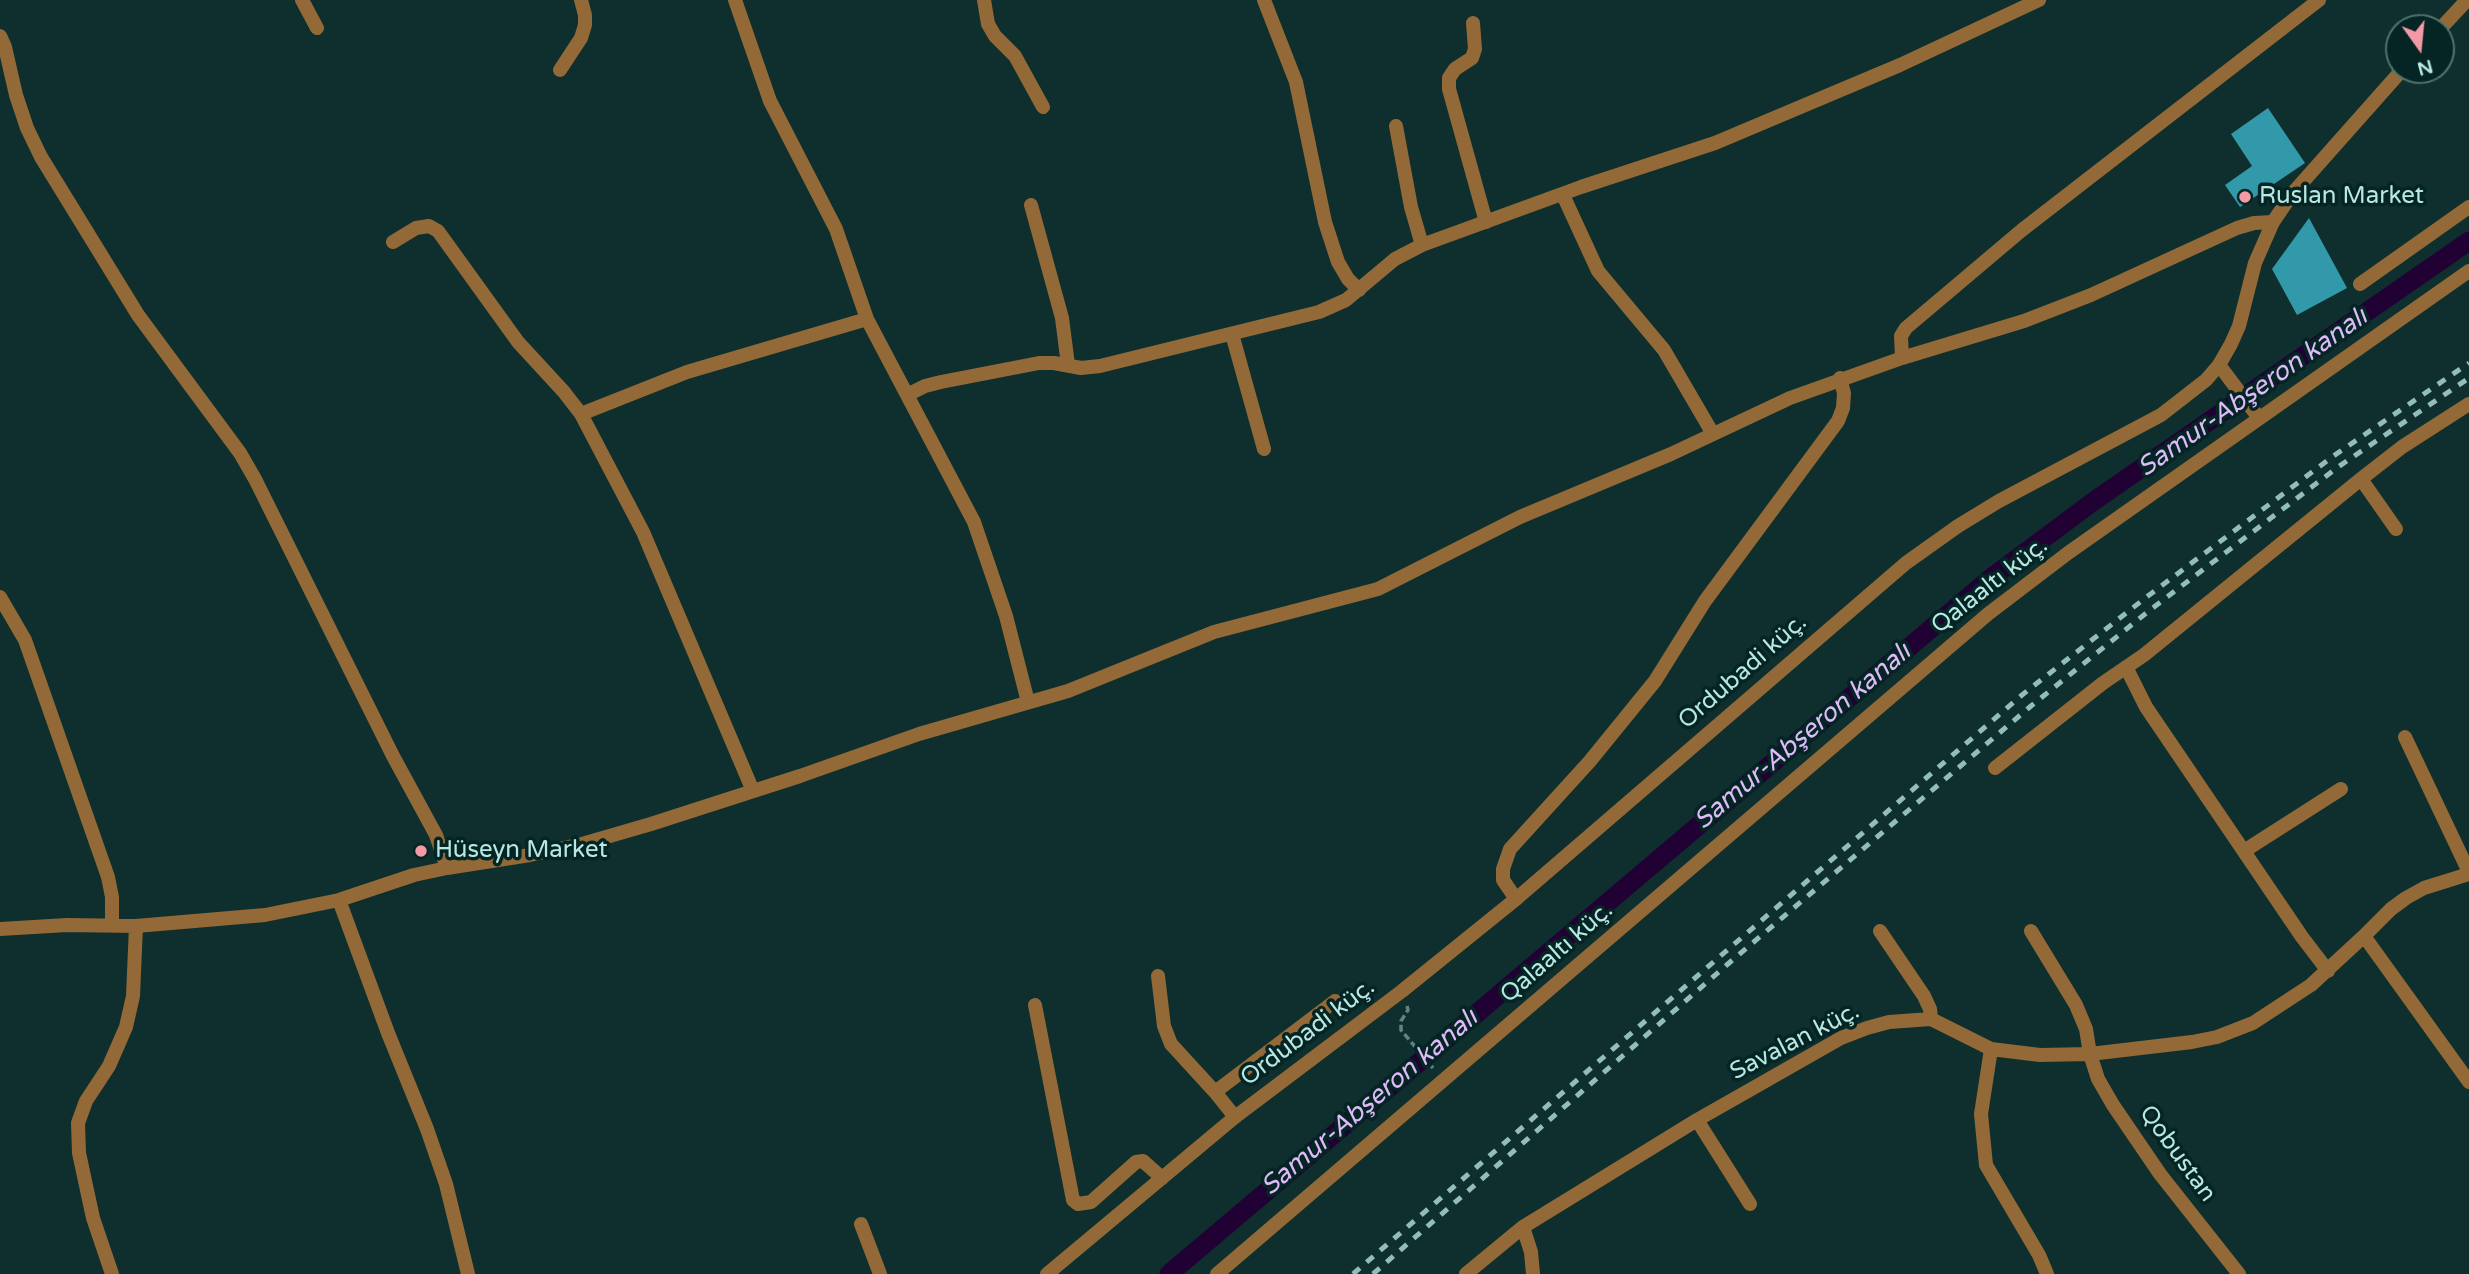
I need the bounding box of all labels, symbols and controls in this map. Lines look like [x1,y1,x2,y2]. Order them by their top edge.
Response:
north arrow [2385,14,2455,84]
text: N [2415,55,2435,80]
place label: Ruslan Market [2259,183,2424,211]
marker: Ruslan Market [2237,189,2253,205]
water label: Samur-Abşeron kanalı [2132,302,2374,484]
street label: Qalaaltı küç. [1926,532,2054,640]
street label: Ordubadi küç. [1673,608,1813,736]
water label: Samur-Abşeron kanalı [1688,637,1918,837]
place label: Hüseyn Market [435,837,608,865]
marker: Hüseyn Market [413,843,429,859]
street label: Qalaaltı küç. [1495,896,1619,1010]
street label: Ordubadi küç. [1235,973,1381,1093]
street label: Savalan küç. [1726,997,1864,1087]
water label: Samur-Abşeron kanalı [1255,1003,1485,1203]
street label: Qobustan [2132,1100,2222,1208]

